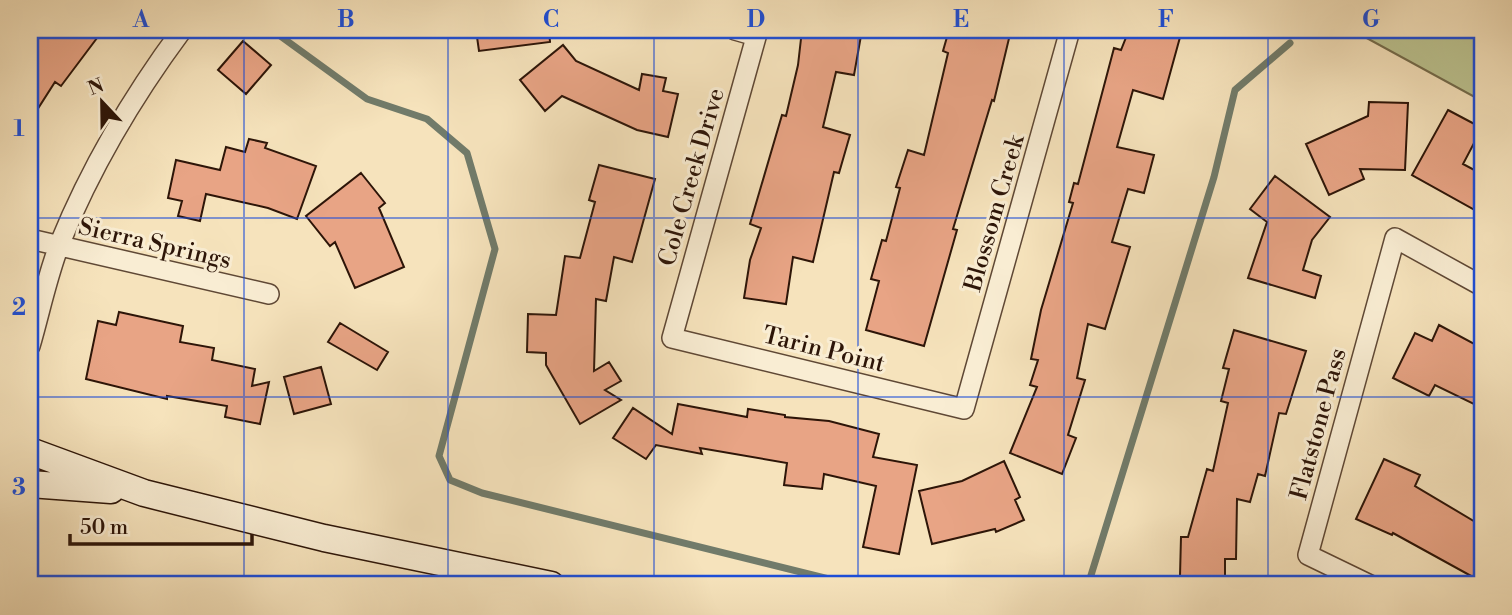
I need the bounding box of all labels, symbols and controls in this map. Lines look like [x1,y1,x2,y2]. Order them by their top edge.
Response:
text: A [132,6,150,34]
text: B [337,6,355,34]
text: C [543,6,559,34]
text: D [747,6,765,34]
text: E [953,6,969,34]
text: F [1158,6,1174,34]
text: G [1362,6,1380,34]
north arrow [66,66,136,136]
text: N [85,73,107,101]
street label: Cole Creek Drive [652,85,732,270]
text: 1 [13,115,25,143]
street label: Blossom Creek [958,130,1032,296]
street label: Sierra Springs [76,212,234,276]
text: 2 [12,294,26,322]
street label: Tarin Point [760,320,888,380]
street label: Flatstone Pass [1284,345,1354,503]
text: 3 [12,474,26,502]
scale bar [70,503,252,547]
text: 50 m [80,515,128,541]

